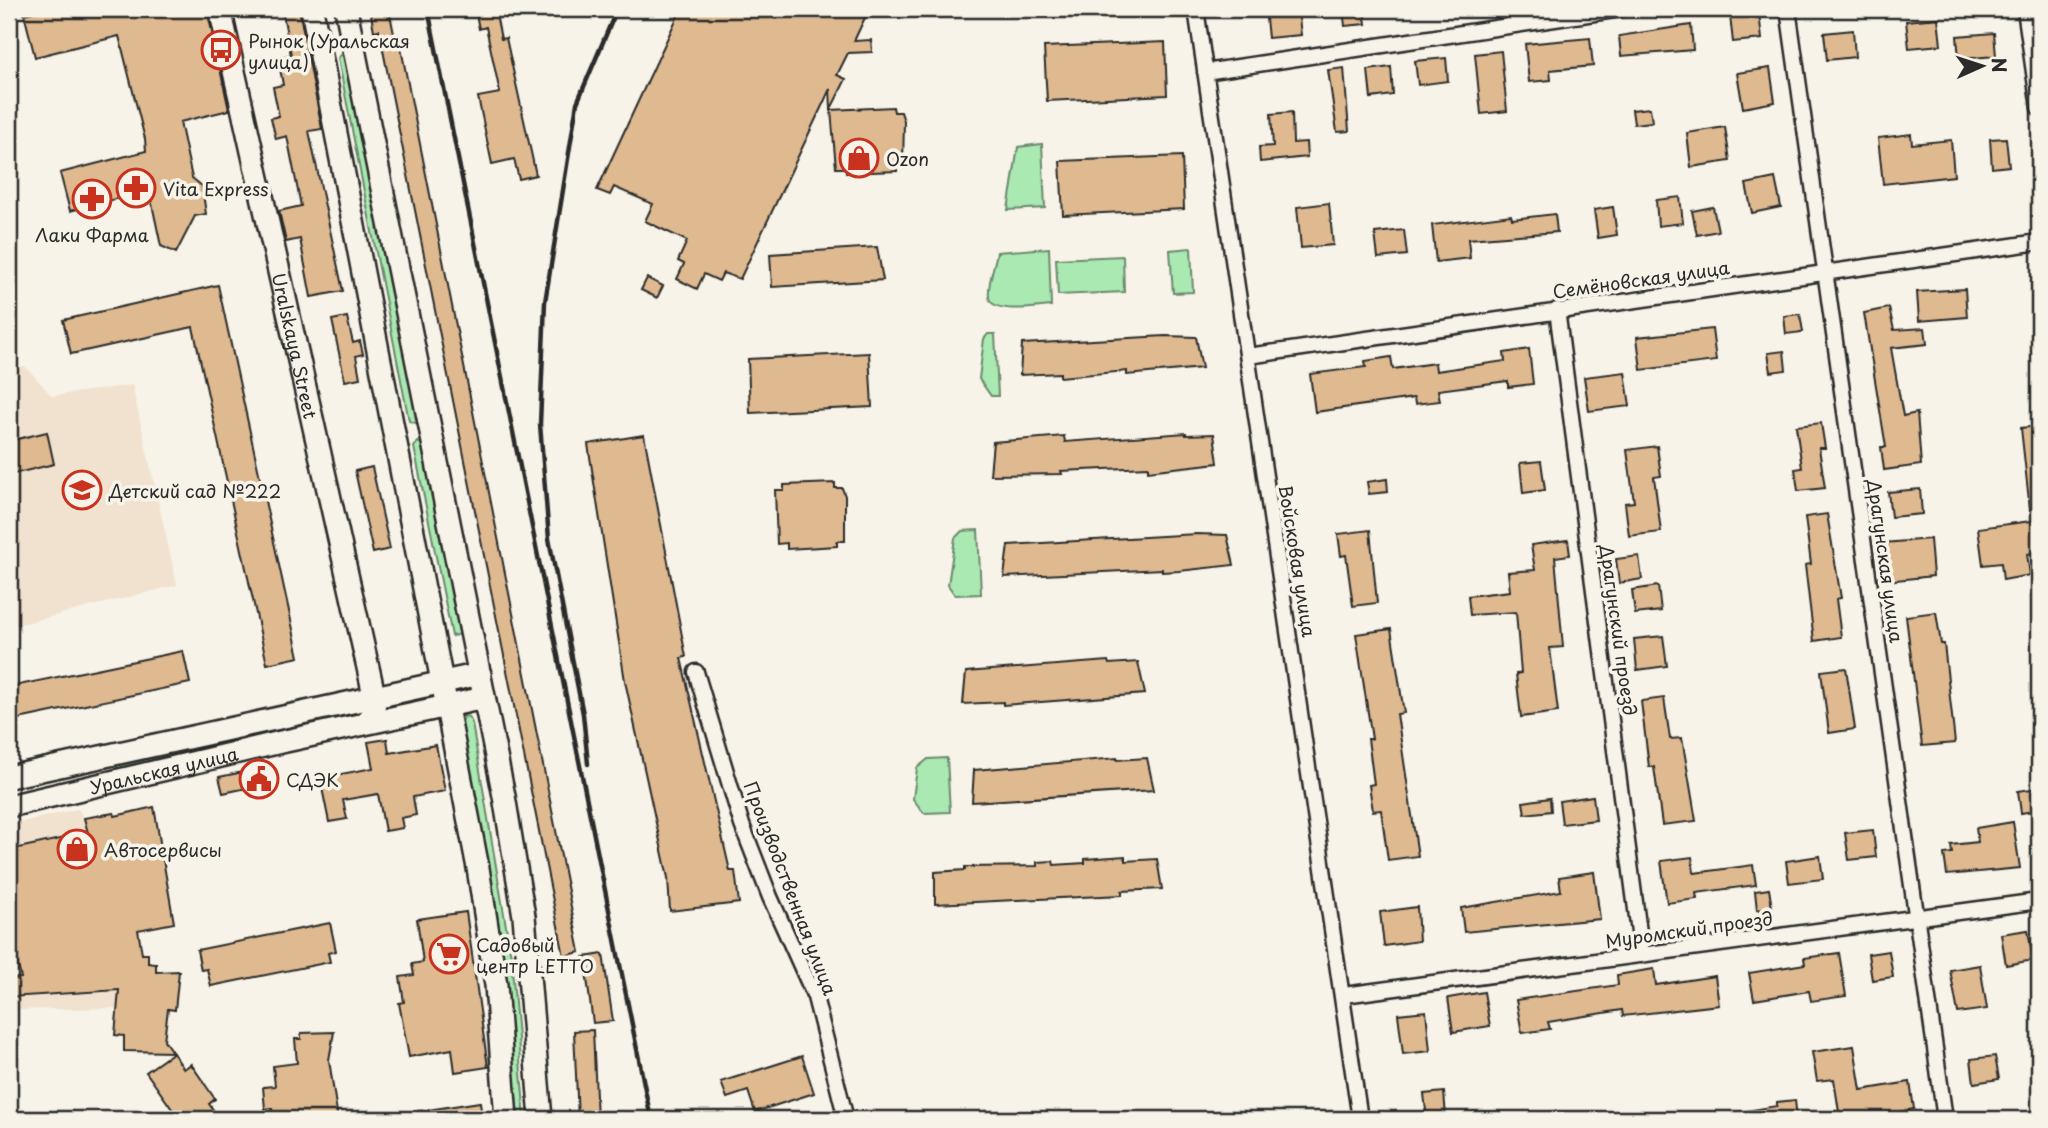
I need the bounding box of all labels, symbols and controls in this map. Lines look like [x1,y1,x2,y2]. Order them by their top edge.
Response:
place label: Рынок (Уральская улица) [248,27,410,75]
bus stop icon: Рынок (Уральская улица) [200,29,242,71]
north arrow [1946,32,2016,102]
text: N [1986,57,2014,73]
shop icon: Ozon [838,137,880,179]
place label: Ozon [886,145,929,172]
pharmacy icon: Vita Express [115,167,157,209]
place label: Vita Express [163,175,269,202]
pharmacy icon: Лаки Фарма [71,178,113,220]
place label: Лаки Фарма [35,221,149,248]
street label: Семёновская улица [1551,253,1732,305]
street label: Uralskaya Street [266,270,325,421]
school or university icon: Детский сад №222 [61,469,103,511]
place label: Детский сад №222 [108,477,281,504]
street label: Драгунская улица [1861,477,1911,645]
street label: Войсковая улица [1273,483,1323,640]
street label: Драгунский проезд [1593,542,1644,717]
street label: Уральская улица [87,739,241,800]
public building icon: СДЭК [238,758,280,800]
place label: СДЭК [286,766,339,793]
street label: Производственная улица [738,777,844,999]
shop icon: Автосервисы [56,828,98,870]
place label: Автосервисы [104,836,222,863]
street label: Муромский проезд [1604,904,1774,954]
place label: Садовый центр LETTO [476,931,594,979]
supermarket icon: Садовый центр LETTO [428,933,470,975]

